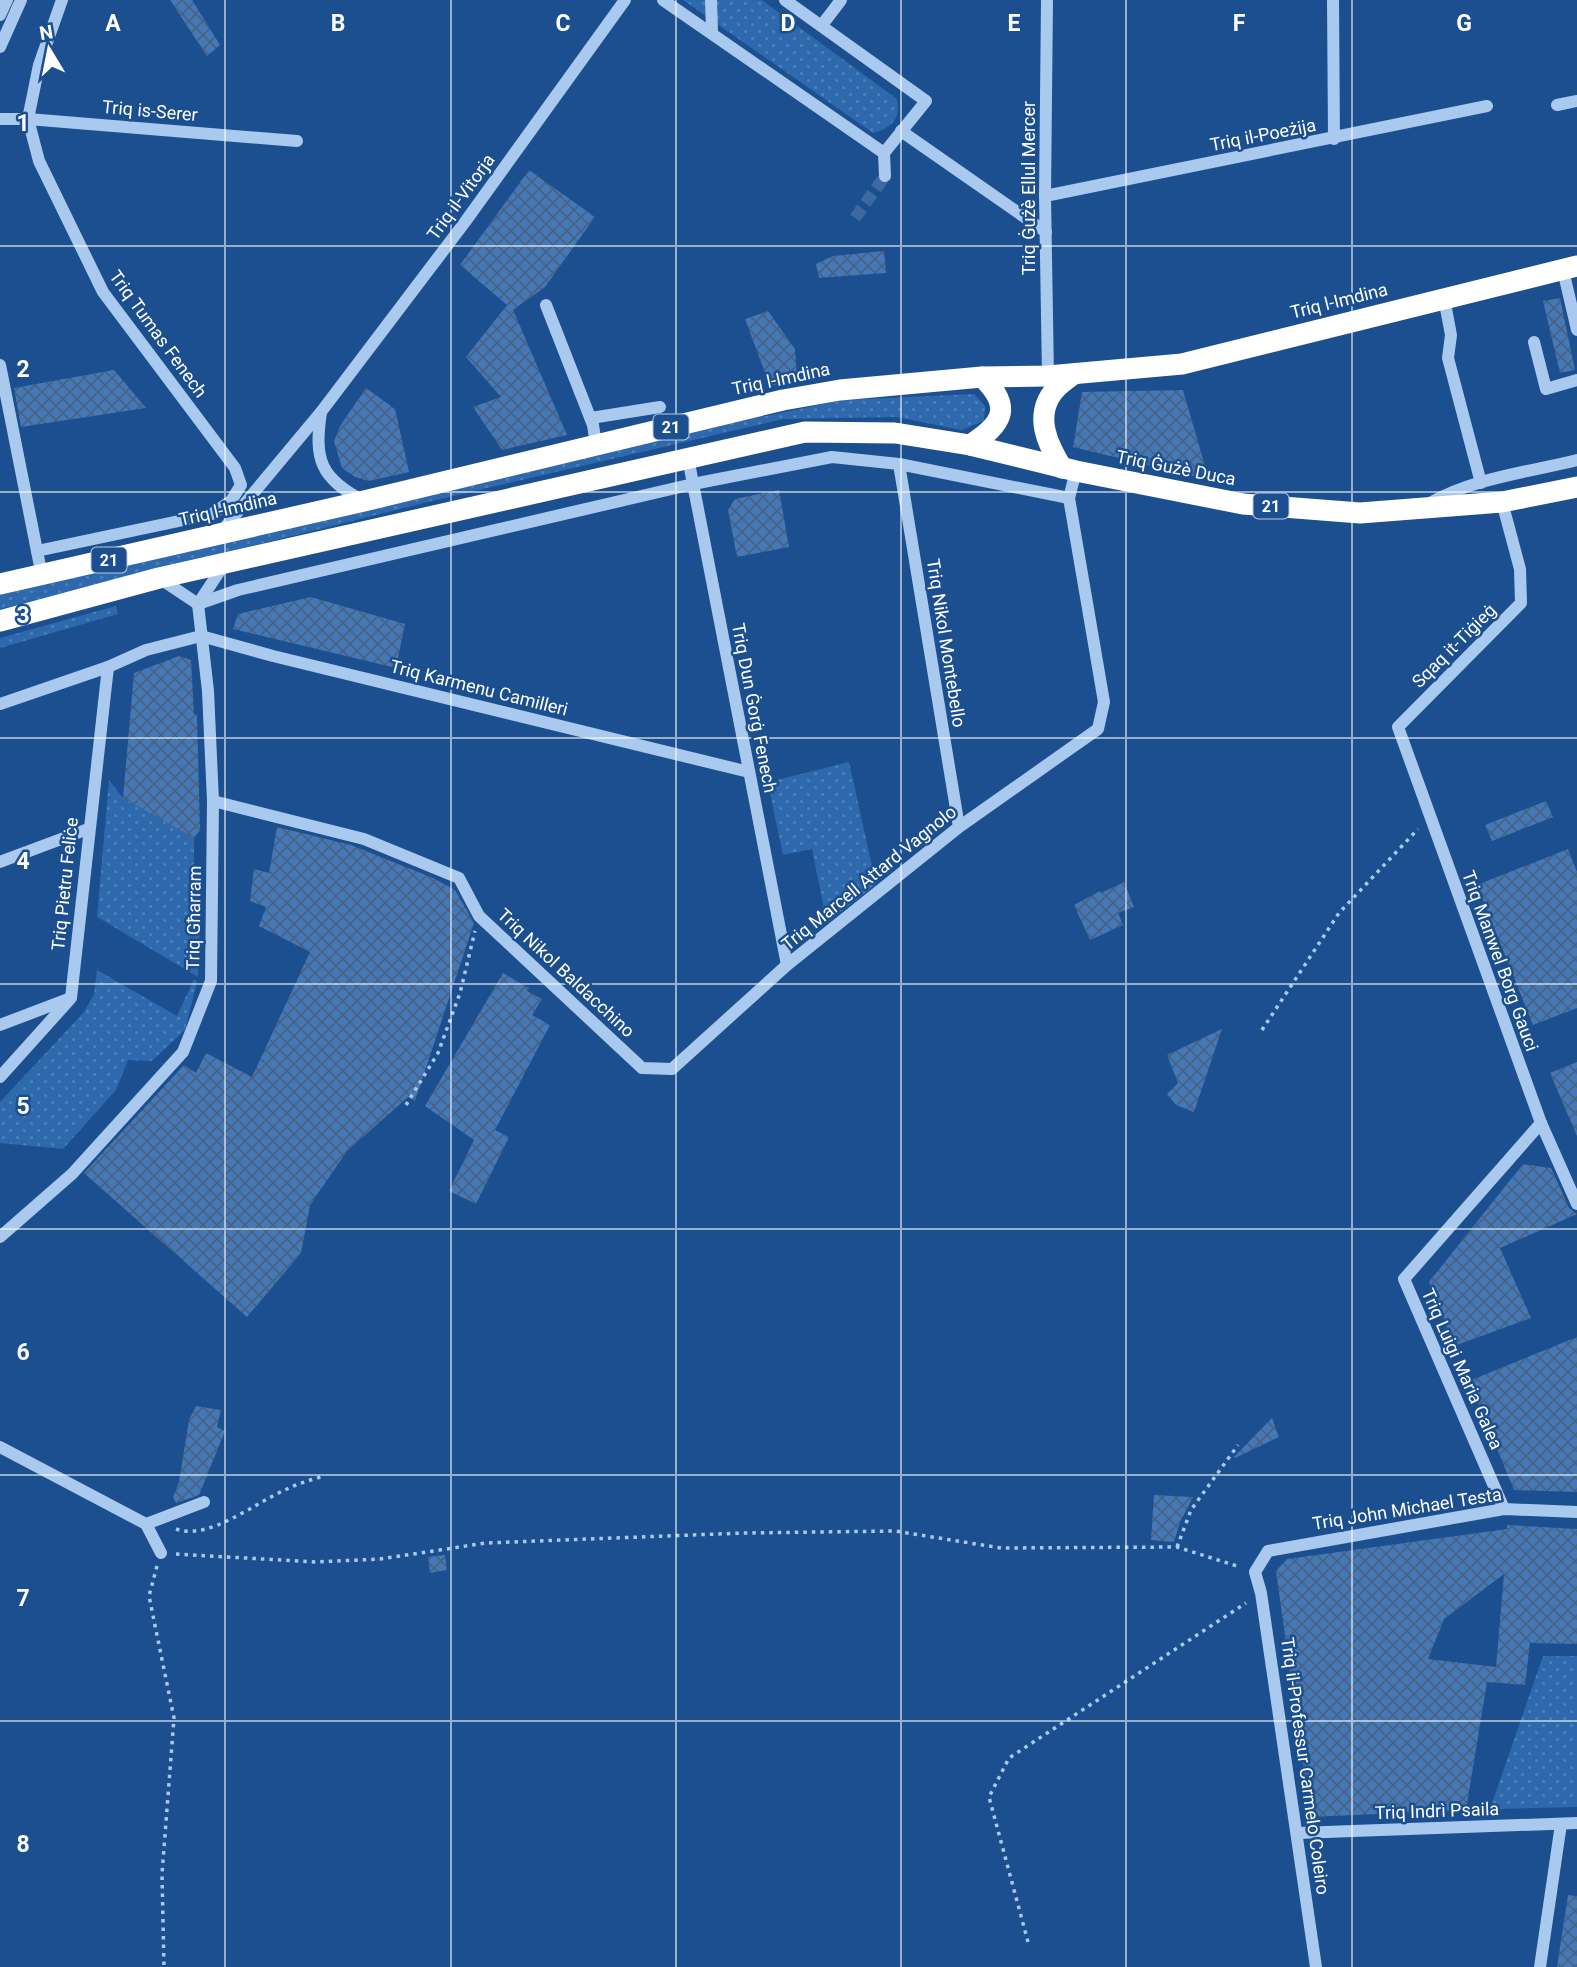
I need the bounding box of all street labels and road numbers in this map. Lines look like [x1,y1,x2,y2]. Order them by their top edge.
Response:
street label: Triq is-Serer [101,96,199,125]
street label: Triq Ġużè Ellul Mercer [1018,101,1039,275]
street label: Triq il-Poeżija [1208,114,1318,155]
street label: Triq il-Vitorja [422,150,499,244]
street label: Triq Tumas Fenech [105,266,212,401]
street label: Triq l-Imdina [1288,278,1390,323]
street label: Triq l-Imdina [730,358,832,399]
road number: 21 [654,414,688,440]
street label: Triq Ġużè Duca [1115,446,1238,489]
street label: Triq l-Imdina [177,487,279,530]
road number: 21 [1254,494,1288,519]
road number: 21 [92,548,126,572]
street label: Triq Nikol Montebello [923,557,970,729]
street label: Sqaq it-Tiġieġ [1407,599,1500,692]
street label: Triq Dun Ġorġ Fenech [728,621,781,795]
street label: Triq Karmenu Camilleri [388,655,570,720]
street label: Triq Marcell Attard Vagnolo [777,801,960,954]
street label: Triq Pietru Feliċe [47,816,82,952]
street label: Triq Għarram [182,865,205,971]
street label: Triq Manwel Borg Gauci [1458,868,1543,1054]
street label: Triq Nikol Baldacchino [494,904,639,1041]
street label: Triq Luigi Maria Galea [1418,1285,1507,1452]
street label: Triq John Michael Testa [1311,1483,1503,1534]
street label: Triq il-Professur Carmelo Coleiro [1277,1636,1334,1896]
street label: Triq Indrì Psaila [1375,1798,1499,1823]

